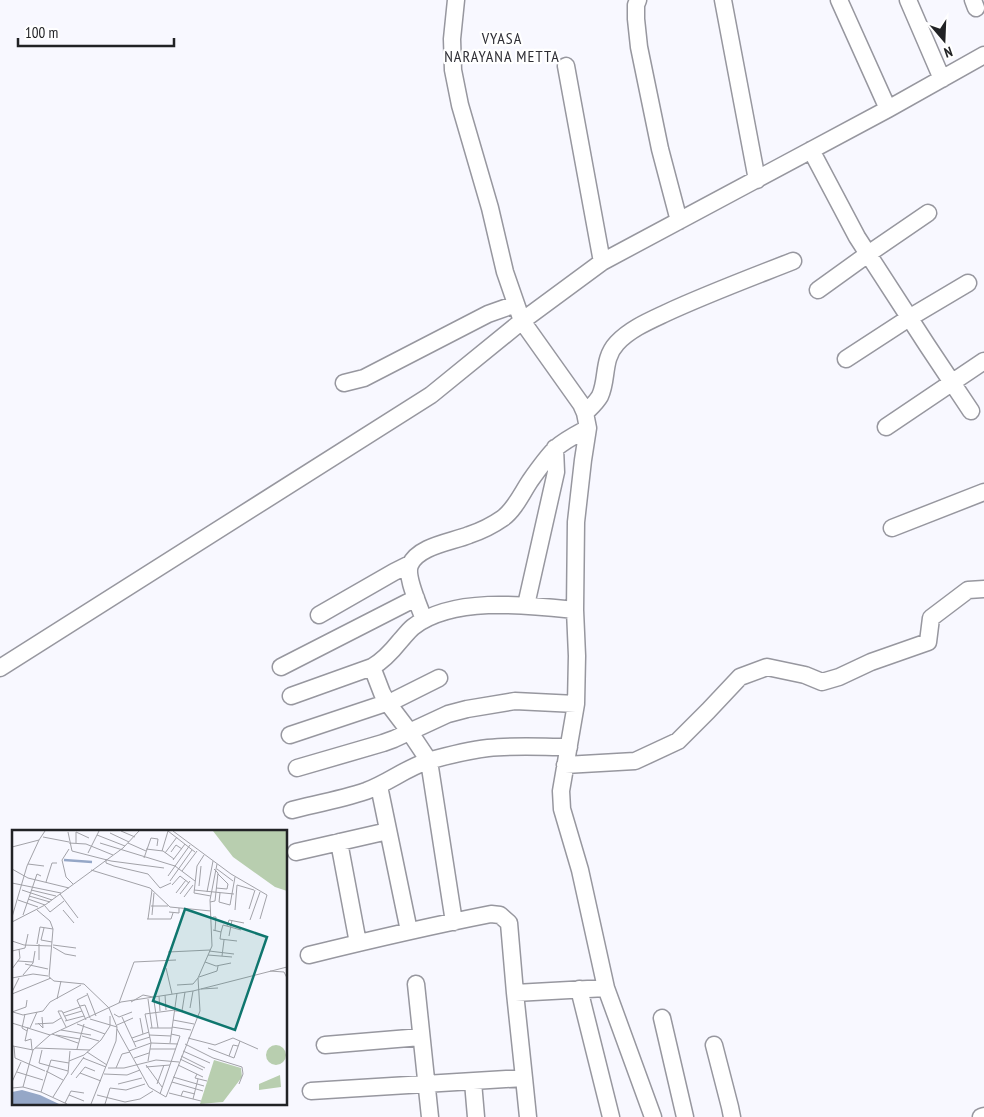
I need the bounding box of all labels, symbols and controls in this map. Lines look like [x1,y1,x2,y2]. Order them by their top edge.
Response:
scale bar [18,15,174,47]
north arrow [919,15,969,65]
text: 100 m [25,23,58,42]
district label: VYASA NARAYANA METTA [444,28,560,66]
text: N [942,43,955,62]
inset map [12,830,288,1104]

